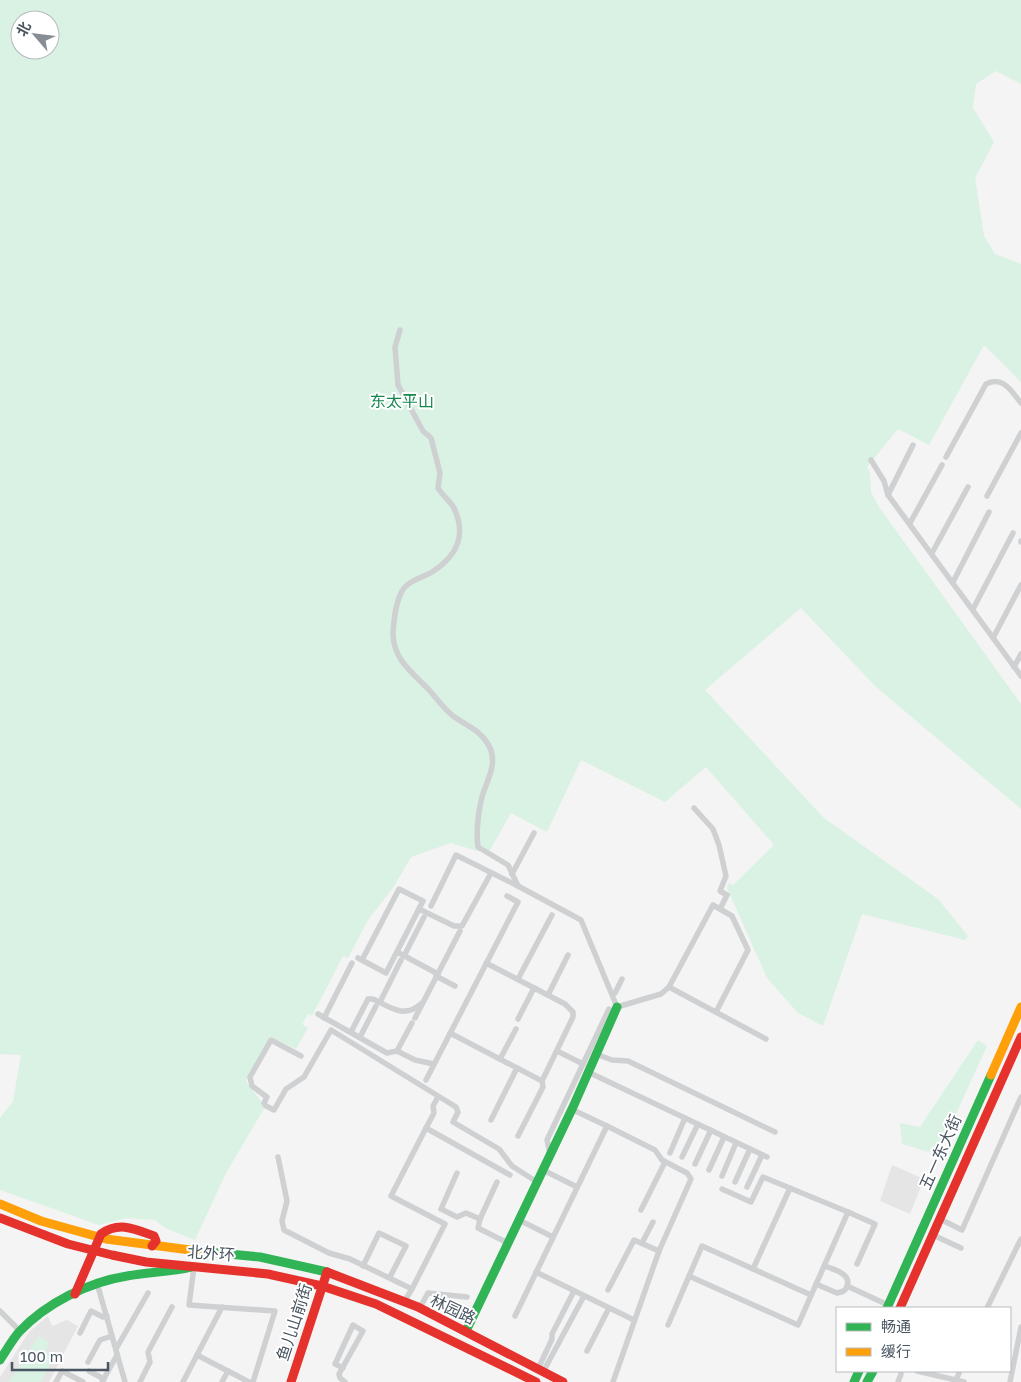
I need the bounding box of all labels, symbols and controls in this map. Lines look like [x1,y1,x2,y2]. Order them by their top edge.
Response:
north arrow [10,10,60,60]
text: 北 [12,18,34,39]
park label: 东太平山 [370,391,434,411]
street label: 五一东大街 [915,1111,965,1193]
street label: 北外环 [186,1241,236,1265]
street label: 鱼儿山前街 [272,1281,316,1363]
street label: 林园路 [427,1290,479,1328]
legend [836,1307,1011,1372]
text: 畅通 [881,1317,911,1335]
scale bar [12,1340,109,1372]
text: 缓行 [881,1342,911,1360]
text: 100 m [20,1347,63,1365]

